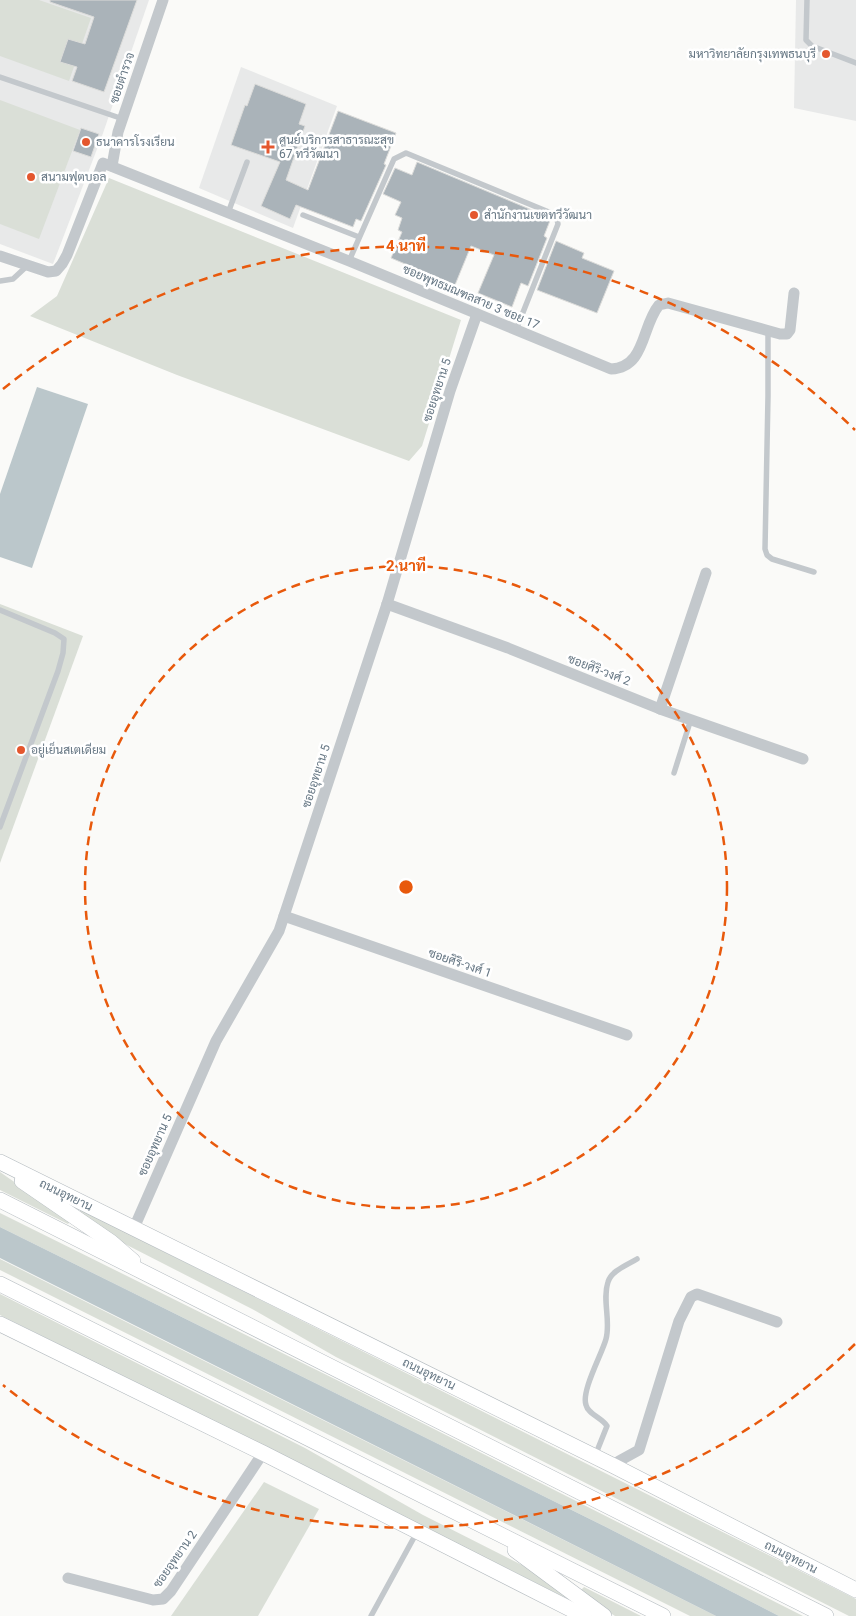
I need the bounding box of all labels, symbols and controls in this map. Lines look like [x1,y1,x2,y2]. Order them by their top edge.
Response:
place label: มหาวิทยาลัยกรุงเทพธนบุรี [689,46,816,63]
marker: มหาวิทยาลัยกรุงเทพธนบุรี [820,48,832,60]
street label: ซอยตำรวจ [107,51,137,105]
place label: ศูนย์บริการสาธารณะสุข 67 ทวีวัฒนา [279,132,394,161]
place label: ธนาคารโรงเรียน [96,134,175,149]
marker: ธนาคารโรงเรียน [80,136,92,148]
marker: ศูนย์บริการสาธารณะสุข 67 ทวีวัฒนา [261,140,275,154]
place label: สนามฟุตบอล [41,170,107,186]
marker: สนามฟุตบอล [25,171,37,183]
place label: สำนักงานเขตทวีวัฒนา [484,207,592,222]
marker: สำนักงานเขตทวีวัฒนา [468,209,480,221]
text: 4 นาที [386,236,426,255]
street label: ซอยพุทธมณฑลสาย 3 ซอย 17 [400,262,542,334]
street label: ซอยอุทยาน 5 [420,356,456,424]
text: 2 นาที [386,556,426,575]
street label: ซอยศิริ-วงศ์ 2 [566,651,633,688]
place label: อยู่เย็นสเตเดียม [31,741,106,758]
street label: ซอยอุทยาน 5 [299,742,335,810]
marker: อยู่เย็นสเตเดียม [15,744,27,756]
centre of rings [397,878,415,896]
street label: ซอยศิริ-วงศ์ 1 [426,945,494,980]
street label: ซอยอุทยาน 5 [135,1112,177,1179]
street label: ถนนอุทยาน [36,1176,95,1216]
street label: ถนนอุทยาน [399,1355,458,1395]
street label: ซอยอุทยาน 2 [150,1528,202,1591]
street label: ถนนอุทยาน [761,1538,820,1578]

